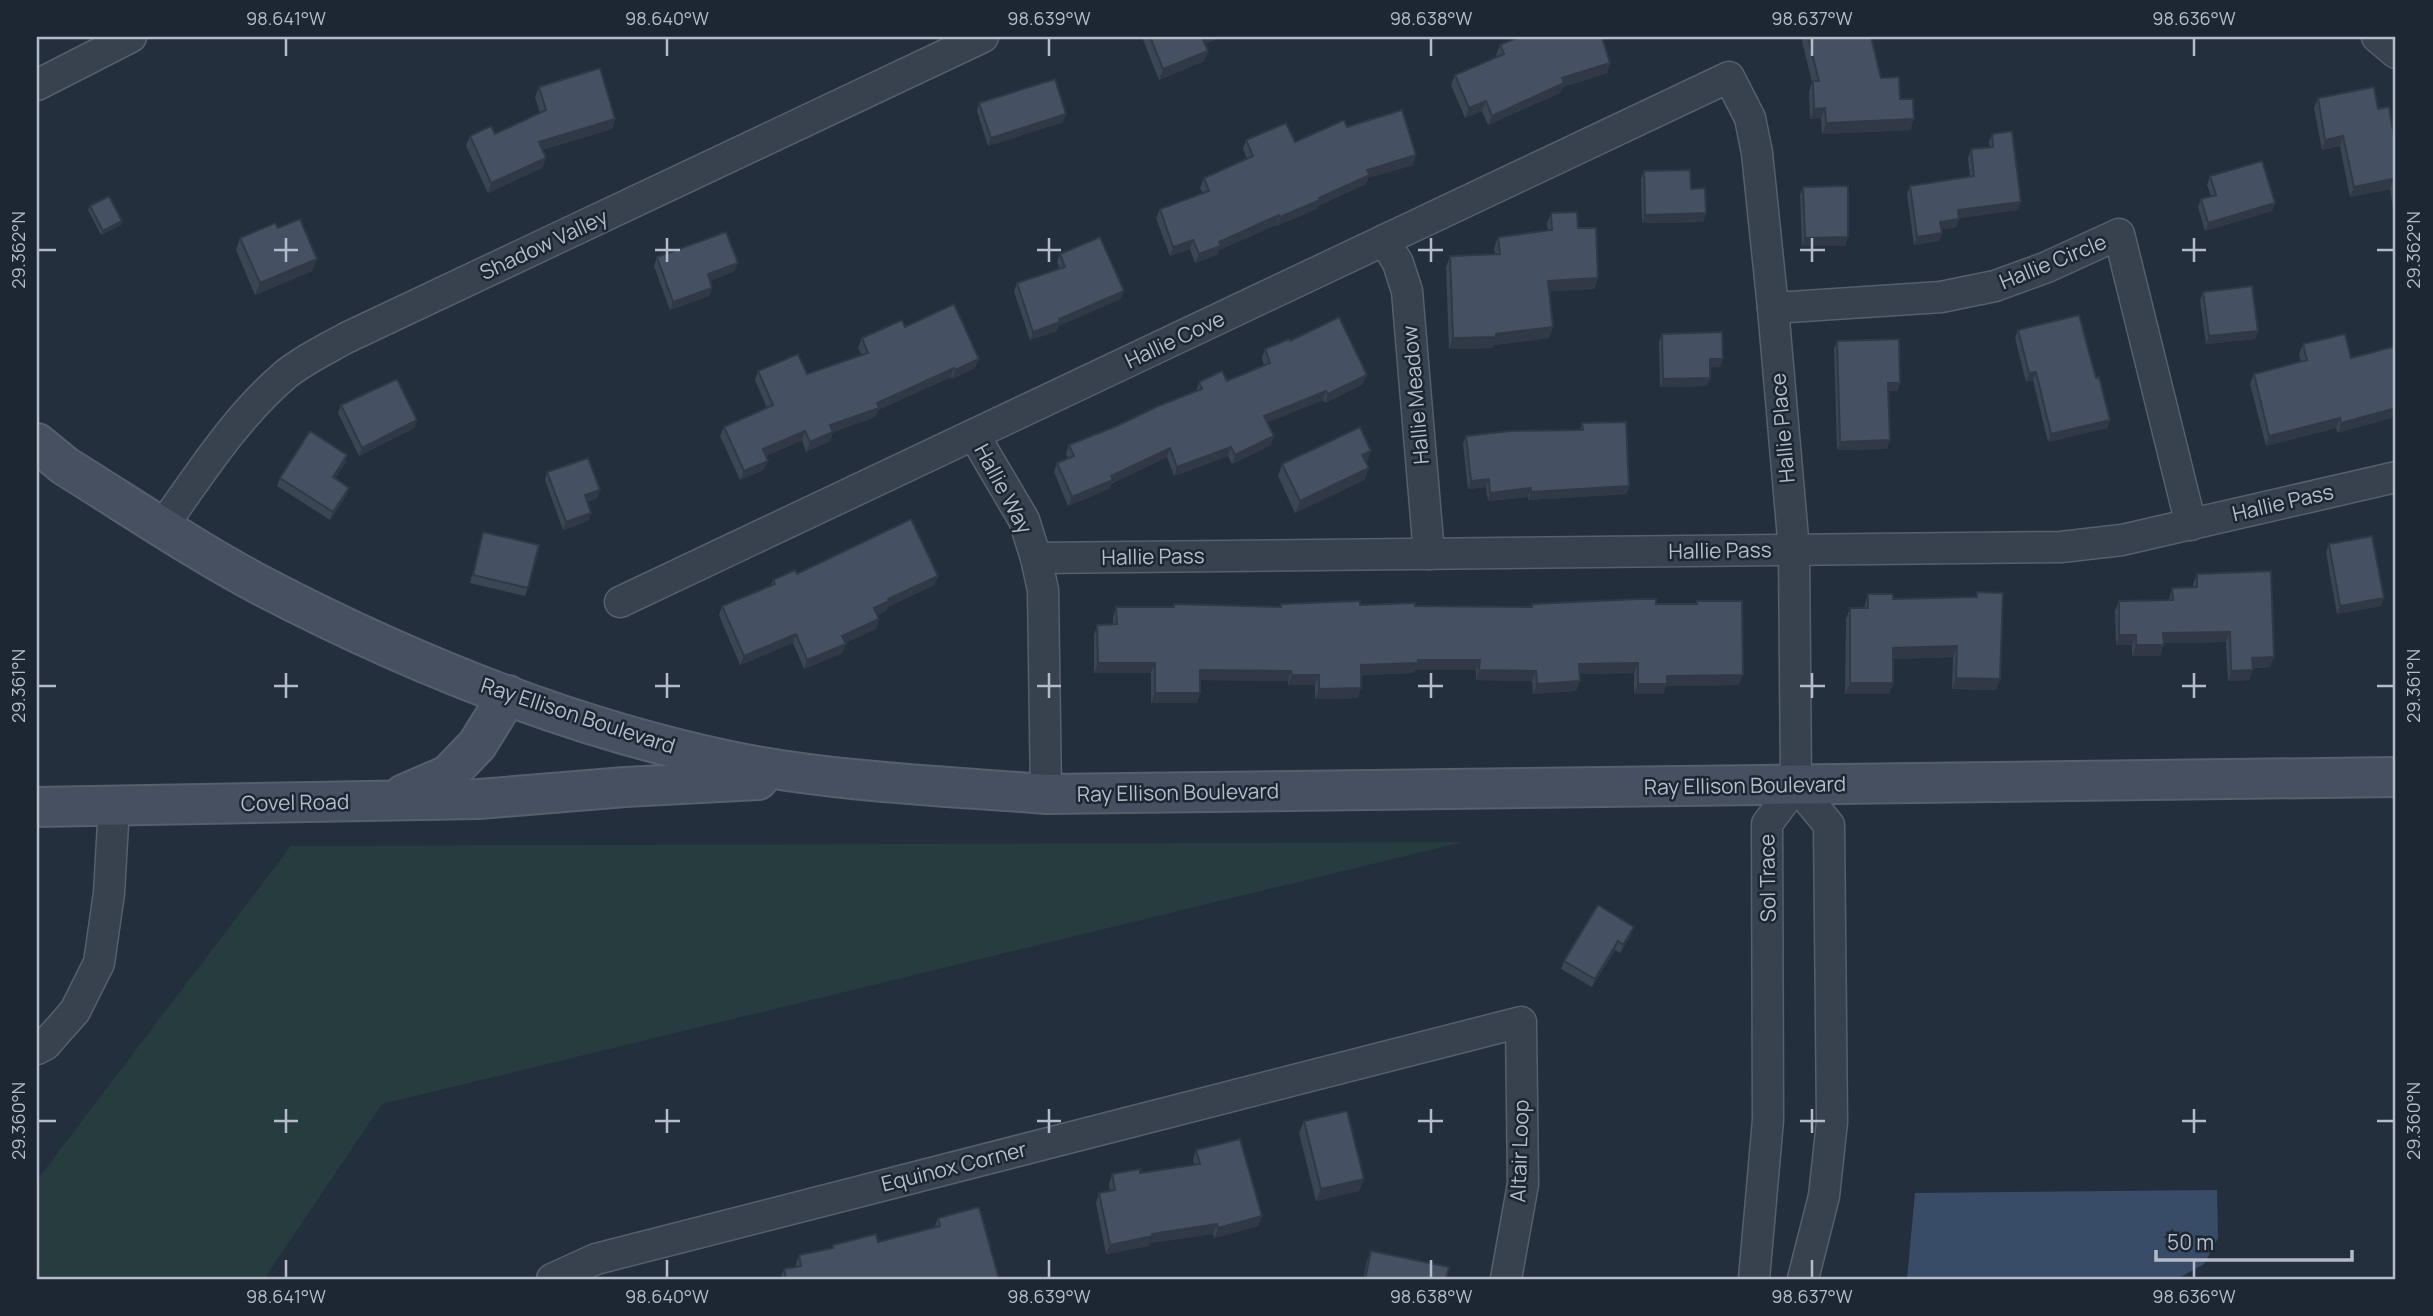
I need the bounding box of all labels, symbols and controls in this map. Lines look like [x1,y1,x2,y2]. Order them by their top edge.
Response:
text: 98.641°W [246,6,326,30]
text: 98.640°W [625,6,709,30]
text: 98.639°W [1007,6,1091,30]
text: 98.638°W [1390,6,1473,30]
text: 98.637°W [1771,6,1853,30]
text: 98.636°W [2152,6,2236,30]
street label: Shadow Valley [475,202,612,286]
text: 29.362°N [6,211,30,289]
text: 29.362°N [2401,211,2425,289]
street label: Hallie Circle [1995,227,2110,295]
street label: Hallie Cove [1120,304,1229,374]
street label: Hallie Meadow [1395,325,1435,466]
street label: Hallie Place [1763,372,1801,484]
street label: Hallie Way [969,439,1039,538]
street label: Hallie Pass [2229,477,2336,527]
street label: Hallie Pass [1668,535,1772,565]
street label: Hallie Pass [1101,541,1205,571]
text: 29.361°N [6,649,30,723]
text: 29.361°N [2401,649,2425,723]
street label: Ray Ellison Boulevard [478,670,679,760]
street label: Ray Ellison Boulevard [1644,769,1846,801]
street label: Ray Ellison Boulevard [1077,776,1279,808]
street label: Covel Road [241,787,349,817]
street label: Sol Trace [1752,834,1782,922]
text: 29.360°N [6,1082,30,1160]
text: 29.360°N [2401,1082,2425,1160]
street label: Altair Loop [1503,1099,1535,1203]
street label: Equinox Corner [878,1134,1030,1198]
scale bar [2156,1218,2352,1262]
text: 50 m [2167,1228,2214,1256]
text: 98.641°W [246,1284,326,1308]
text: 98.640°W [625,1284,709,1308]
text: 98.639°W [1007,1284,1091,1308]
text: 98.638°W [1390,1284,1473,1308]
text: 98.637°W [1771,1284,1853,1308]
text: 98.636°W [2152,1284,2236,1308]

